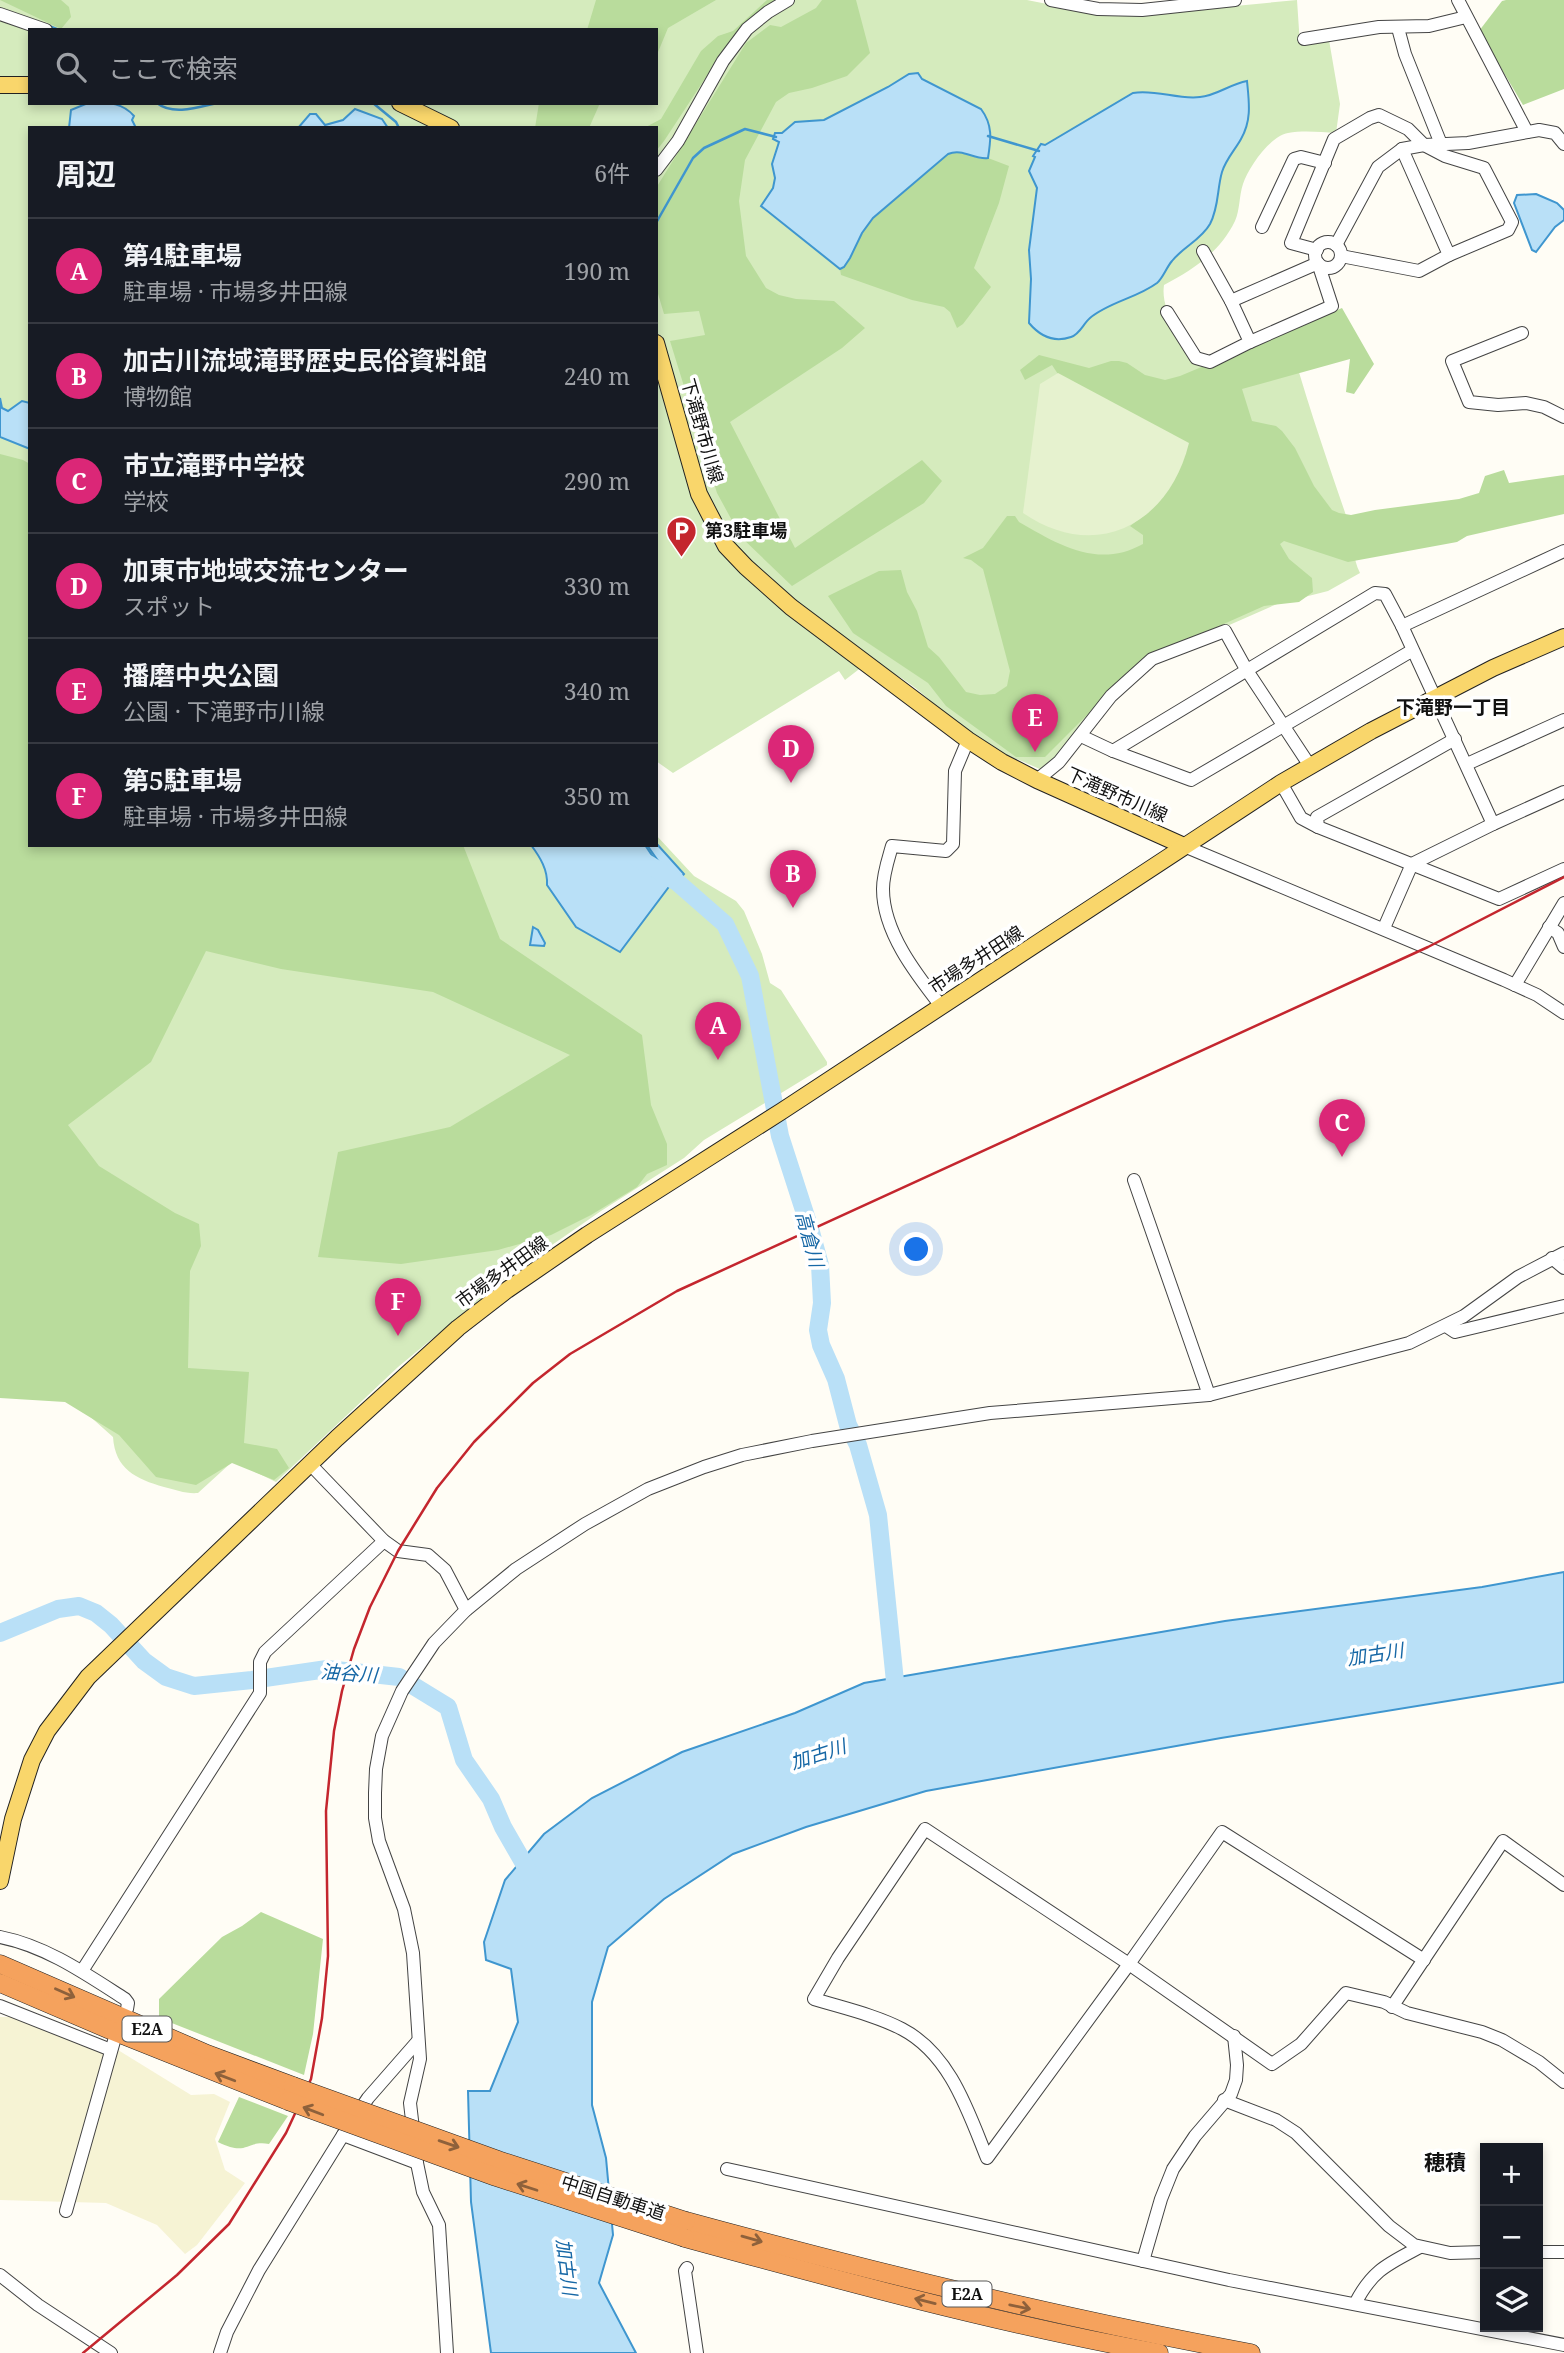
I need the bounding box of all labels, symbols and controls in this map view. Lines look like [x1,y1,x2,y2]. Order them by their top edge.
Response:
search box [28,28,658,105]
icon: search [52,48,90,86]
text: ここで検索 [108,50,238,86]
text: 周辺 [56,153,116,194]
text: 6件 [594,157,630,189]
text: 第4駐車場 [123,237,242,273]
text: A [70,255,88,287]
text: 190 m [564,255,630,287]
text: 駐車場 · 市場多井田線 [123,275,348,307]
text: 加古川流域滝野歴史民俗資料館 [123,342,487,378]
text: B [71,360,87,392]
text: 240 m [564,360,630,392]
street label: 下滝野市川線 [677,376,729,486]
text: 博物館 [123,380,192,412]
text: 市立滝野中学校 [123,447,305,483]
text: C [71,465,87,497]
text: 290 m [564,465,630,497]
text: 学校 [123,485,169,517]
parking icon: 第3駐車場 [665,514,699,558]
place label: 第3駐車場 [705,518,787,542]
text: 加東市地域交流センター [123,552,409,588]
text: D [70,570,88,602]
text: 330 m [564,570,630,602]
text: スポット [123,590,215,622]
text: 播磨中央公園 [123,657,279,693]
text: E [71,675,87,707]
text: 340 m [564,675,630,707]
pin: E [1012,694,1058,752]
district label: 下滝野一丁目 [1396,694,1510,720]
text: 公園 · 下滝野市川線 [123,695,325,727]
pin: D [768,725,814,783]
street label: 下滝野市川線 [1063,761,1172,827]
text: 第5駐車場 [123,762,242,798]
text: F [72,780,86,812]
text: 350 m [564,780,630,812]
text: 駐車場 · 市場多井田線 [123,800,348,832]
pin: B [770,850,816,908]
street label: 市場多井田線 [924,920,1027,999]
pin: A [695,1002,741,1060]
pin: C [1319,1099,1365,1157]
water label: 高倉川 [790,1208,830,1272]
street label: 市場多井田線 [451,1230,552,1313]
your location [899,1232,933,1266]
pin: F [375,1278,421,1336]
water label: 加古川 [1345,1636,1407,1671]
water label: 油谷川 [320,1658,380,1688]
water label: 加古川 [787,1732,851,1775]
one-way arrow [54,1987,75,2000]
road number: E2A [122,2016,172,2041]
one-way arrow [214,2069,236,2082]
one-way arrow [302,2103,324,2116]
one-way arrow [438,2139,460,2151]
map controls [1480,2143,1543,2332]
button: + [1480,2143,1543,2206]
district label: 穂積 [1424,2148,1466,2176]
street label: 中国自動車道 [558,2169,668,2225]
one-way arrow [516,2180,538,2193]
button: − [1480,2206,1543,2269]
one-way arrow [740,2233,763,2246]
water label: 加古川 [551,2237,584,2299]
button: layers [1480,2269,1543,2332]
road number: E2A [942,2282,992,2306]
one-way arrow [914,2294,937,2307]
one-way arrow [1008,2300,1031,2314]

